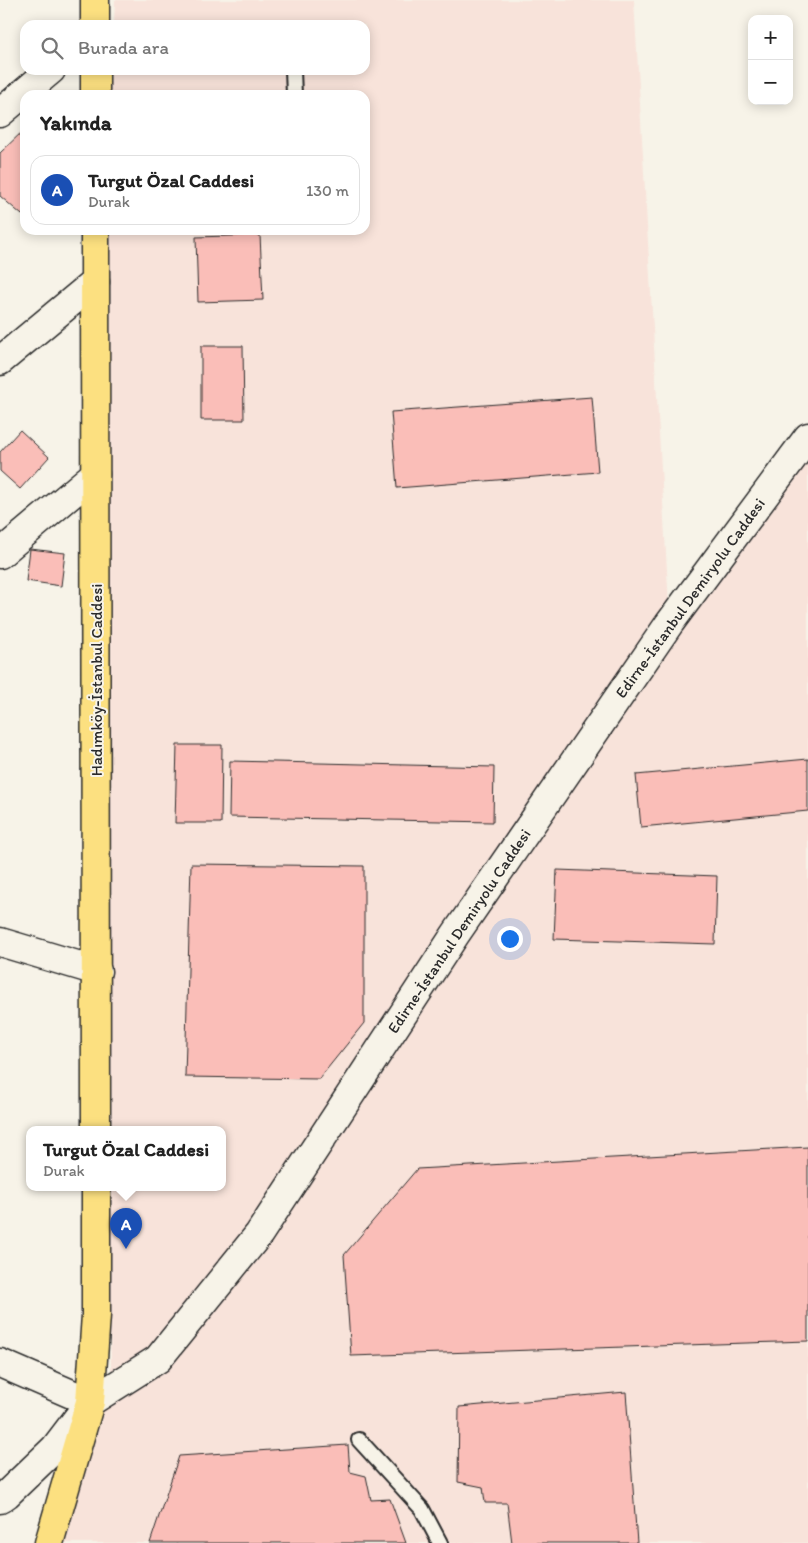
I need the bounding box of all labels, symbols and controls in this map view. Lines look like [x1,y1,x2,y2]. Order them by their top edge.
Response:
map controls [748,15,793,105]
button: + [748,15,793,60]
search box [20,20,370,75]
icon: search [38,34,66,62]
text: Burada ara [78,36,169,59]
button: − [748,60,793,105]
text: Yakında [40,110,112,135]
text: Turgut Özal Caddesi [88,169,254,192]
text: A [52,181,62,200]
text: 130 m [306,181,349,200]
text: Durak [88,192,130,211]
street label: Edirne-İstanbul Demiryolu Caddesi [611,494,769,702]
street label: Hadımköy-İstanbul Caddesi [87,584,106,776]
street label: Edirne-İstanbul Demiryolu Caddesi [383,825,535,1037]
your location [497,926,523,952]
popup [26,1126,226,1191]
text: Turgut Özal Caddesi [43,1138,209,1161]
text: Durak [43,1161,85,1180]
pin: A [110,1208,142,1249]

